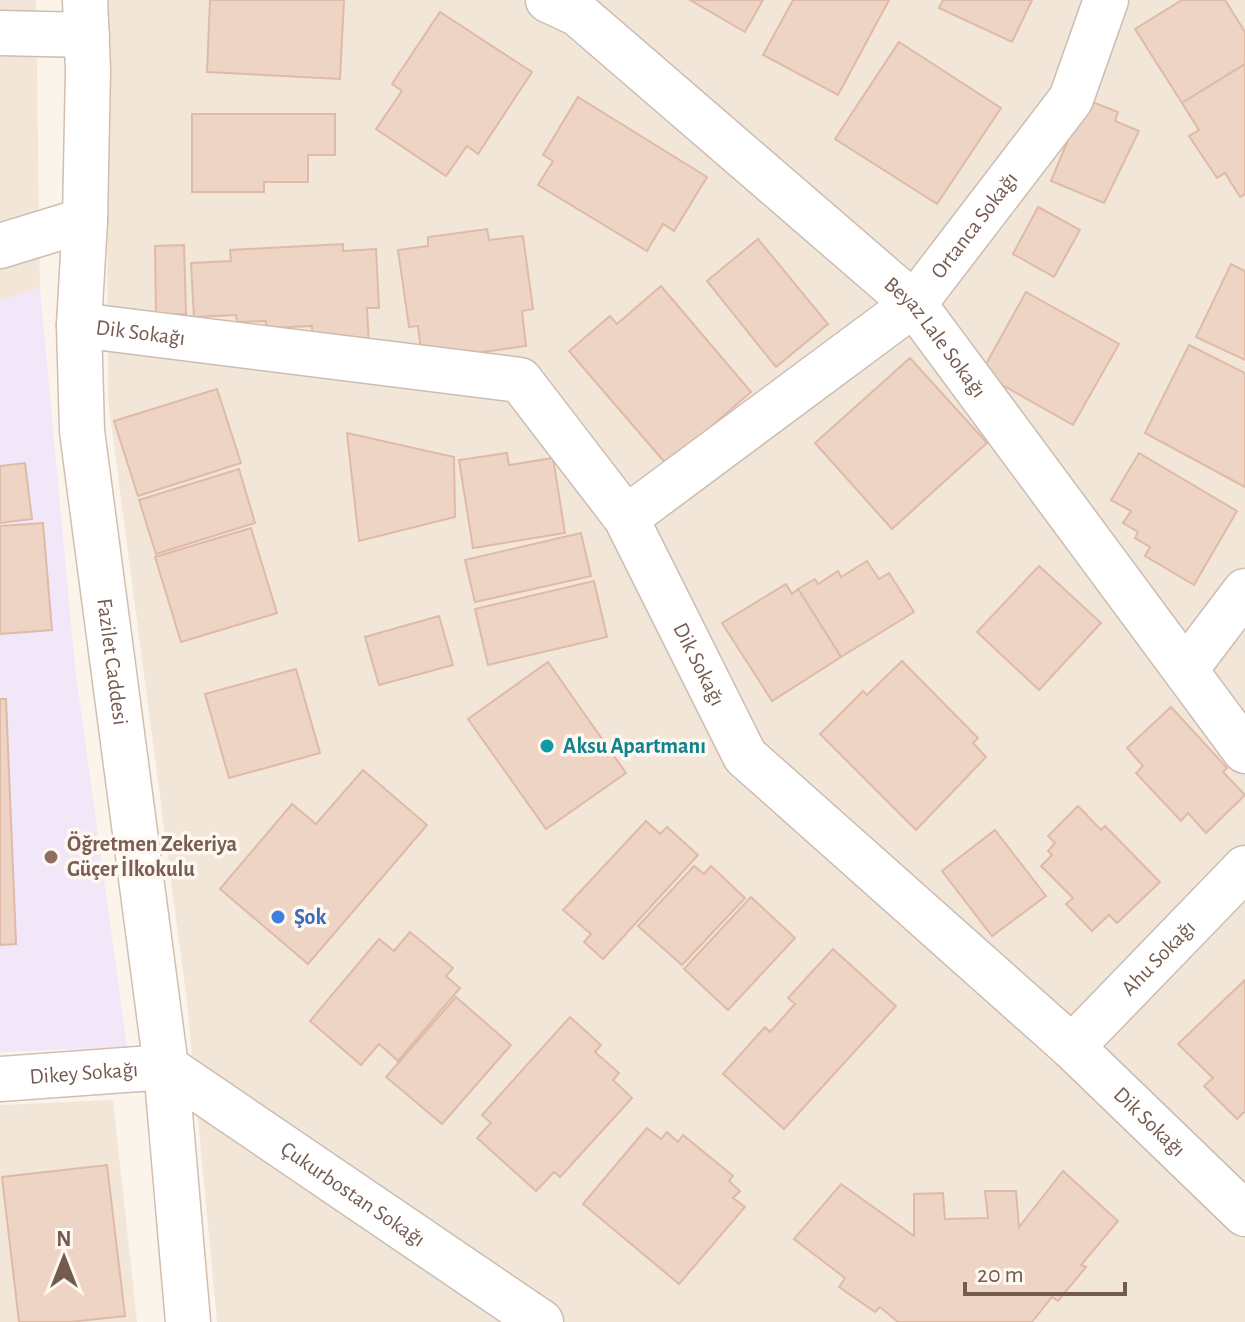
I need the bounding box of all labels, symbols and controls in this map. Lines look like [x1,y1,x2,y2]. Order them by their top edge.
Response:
street label: Ortanca Sokağı [927,168,1022,283]
street label: Beyaz Lale Sokağı [880,273,990,402]
street label: Dik Sokağı [95,316,186,349]
street label: Fazilet Caddesi [93,597,132,726]
street label: Dik Sokağı [669,619,729,709]
place label: Aksu Apartmanı [563,735,706,757]
marker: Aksu Apartmanı [538,737,556,755]
place label: Öğretmen Zekeriya Güçer İlkokulu [67,831,238,880]
marker: Öğretmen Zekeriya Güçer İlkokulu [42,848,60,866]
place label: Şok [294,906,326,928]
marker: Şok [269,908,287,926]
street label: Ahu Sokağı [1117,916,1199,1000]
street label: Dikey Sokağı [29,1058,139,1088]
street label: Dik Sokağı [1110,1083,1189,1161]
street label: Çukurbostan Sokağı [277,1137,429,1251]
north arrow [24,1218,104,1298]
text: N [56,1228,72,1250]
scale bar [965,1246,1125,1296]
text: 20 m [977,1263,1024,1287]

